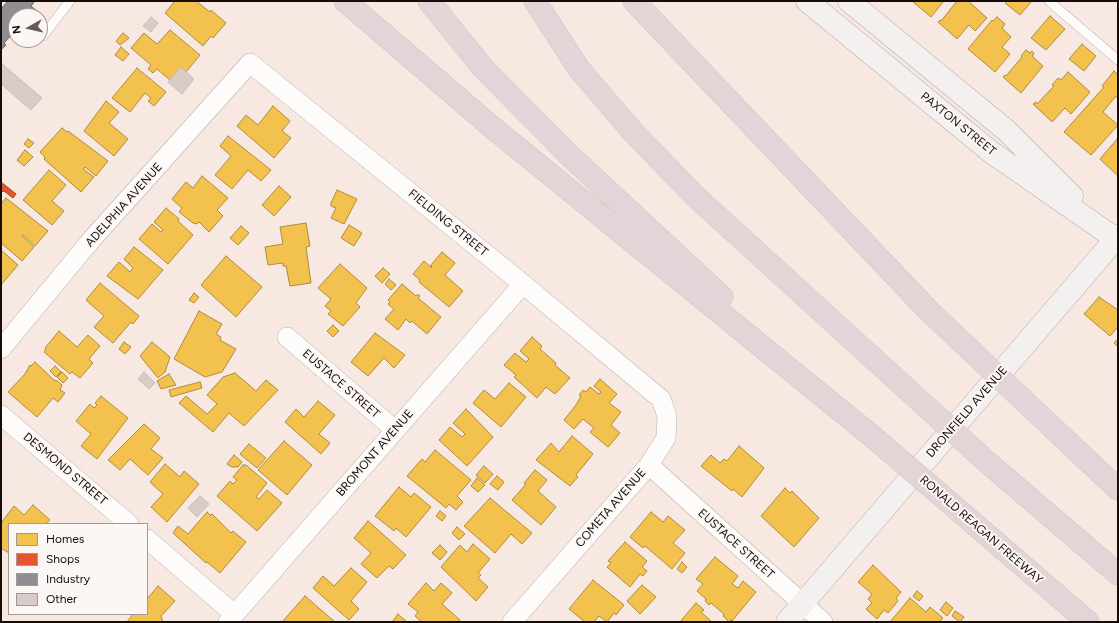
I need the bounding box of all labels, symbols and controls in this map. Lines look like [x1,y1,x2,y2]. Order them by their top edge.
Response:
north arrow [8,8,48,48]
text: N [10,24,24,35]
street label: PAXTON STREET [917,89,999,159]
street label: ADELPHIA AVENUE [83,160,165,250]
street label: FIELDING STREET [405,186,491,260]
street label: EUSTACE STREET [299,347,383,421]
street label: DRONFIELD AVENUE [923,363,1011,461]
street label: BROMONT AVENUE [333,407,417,499]
street label: DESMOND STREET [20,430,110,508]
street label: COMETA AVENUE [573,466,649,550]
street label: RONALD REAGAN FREEWAY [917,473,1045,587]
street label: EUSTACE STREET [695,506,777,582]
legend [8,523,148,615]
text: Homes [46,532,84,546]
text: Shops [46,552,80,566]
text: Industry [46,572,90,586]
text: Other [46,592,77,606]

